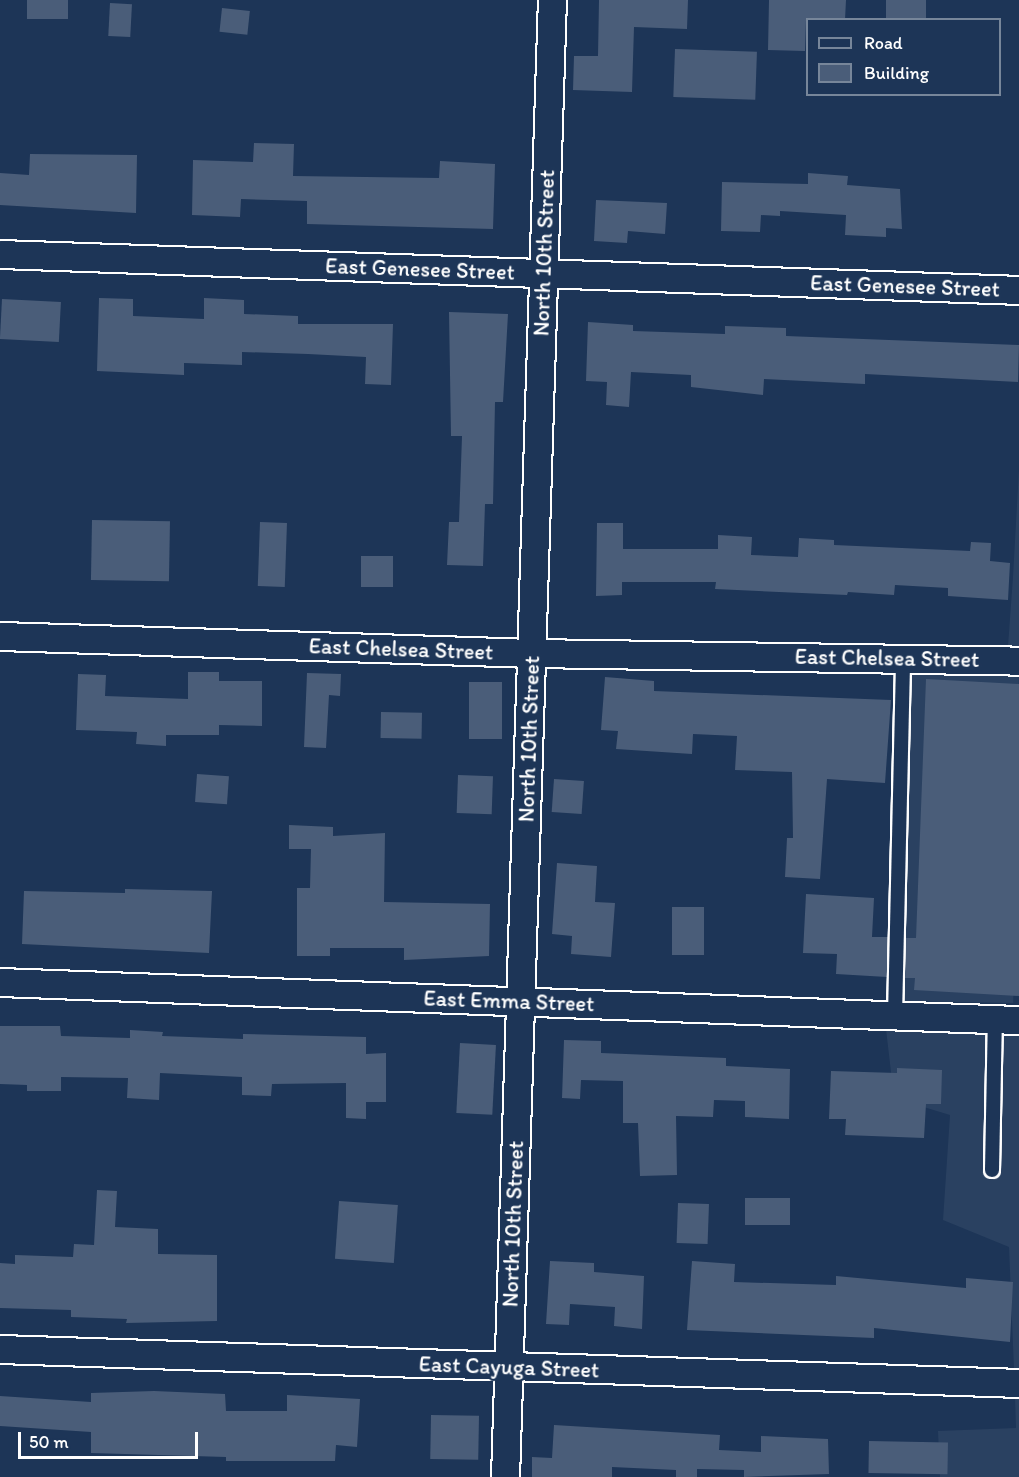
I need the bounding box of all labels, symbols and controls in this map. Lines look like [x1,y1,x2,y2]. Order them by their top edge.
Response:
legend [806,18,1001,96]
text: Road [864,32,903,54]
text: Building [864,62,929,84]
street label: North 10th Street [528,170,560,336]
street label: East Genesee Street [325,253,515,285]
street label: East Genesee Street [810,270,1000,302]
street label: East Chelsea Street [309,633,493,665]
street label: East Chelsea Street [795,643,979,673]
street label: North 10th Street [513,656,545,822]
street label: East Emma Street [424,985,594,1017]
street label: North 10th Street [497,1141,529,1307]
street label: East Cayuga Street [419,1351,599,1383]
scale bar [21,1420,201,1458]
text: 50 m [29,1431,69,1453]

